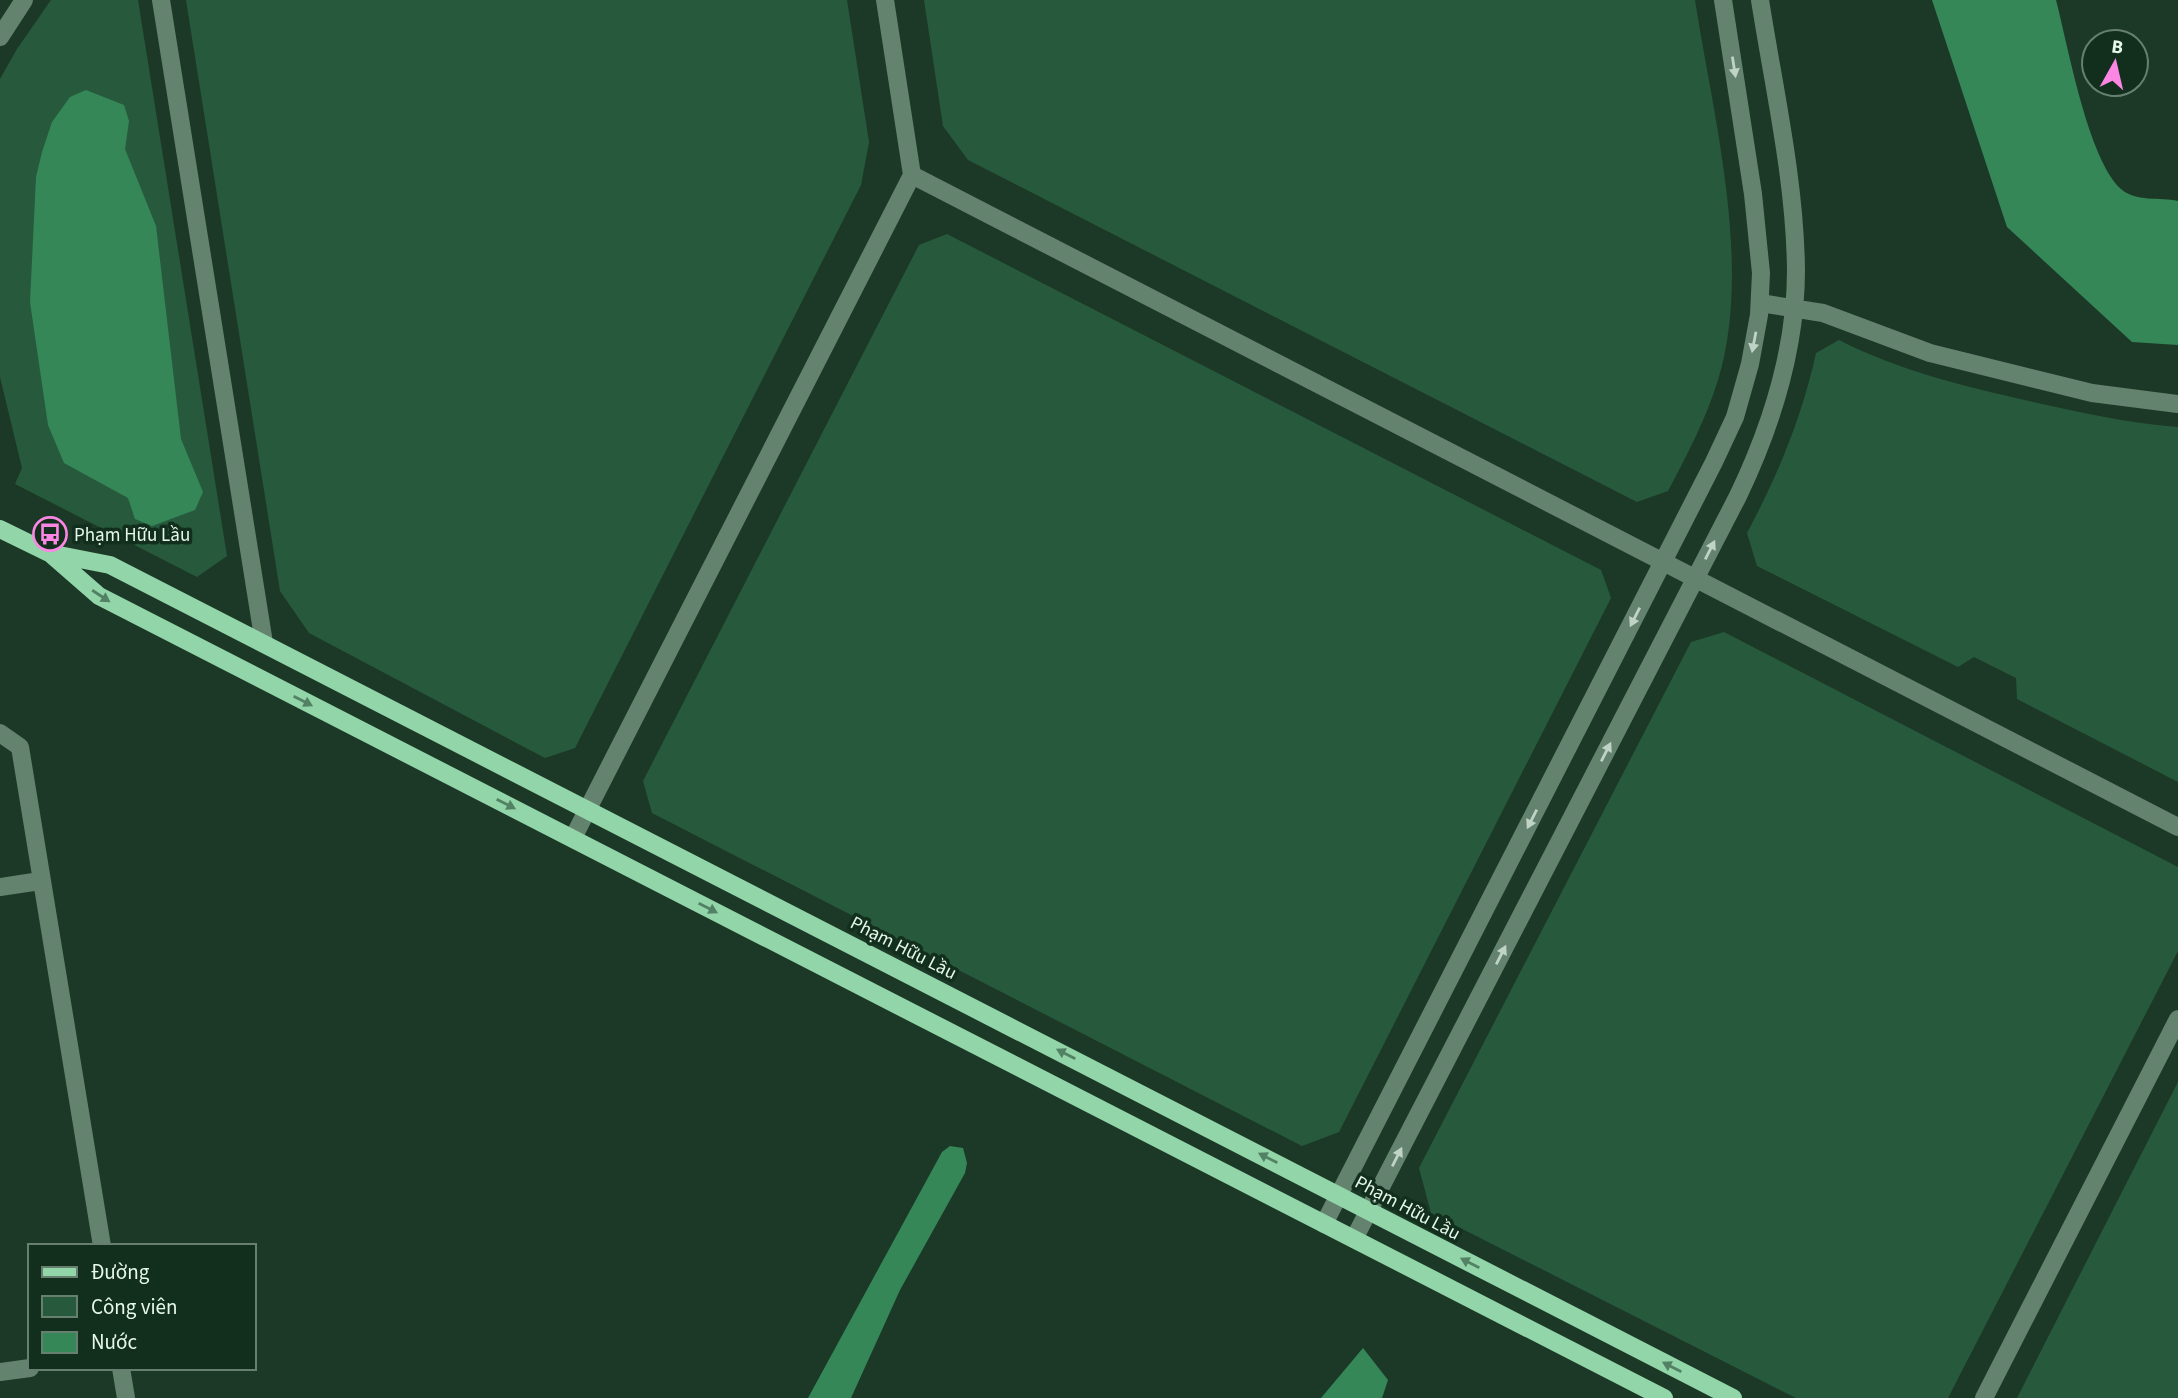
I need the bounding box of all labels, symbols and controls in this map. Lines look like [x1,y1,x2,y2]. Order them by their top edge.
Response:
north arrow [2080,28,2150,98]
text: B [2110,33,2125,62]
one-way arrow [1729,57,1740,79]
one-way arrow [1749,331,1760,353]
bus stop icon: Phạm Hữu Lầu [31,515,69,553]
place label: Phạm Hữu Lầu [74,522,190,549]
one-way arrow [1705,540,1716,560]
one-way arrow [91,590,111,603]
one-way arrow [1630,607,1642,627]
one-way arrow [293,695,313,706]
one-way arrow [1599,742,1611,762]
one-way arrow [496,799,516,810]
one-way arrow [1526,809,1537,829]
one-way arrow [698,902,718,913]
street label: Phạm Hữu Lầu [845,910,961,987]
one-way arrow [1495,944,1507,964]
one-way arrow [1056,1048,1075,1060]
one-way arrow [1391,1147,1403,1166]
one-way arrow [1258,1152,1278,1163]
street label: Phạm Hữu Lầu [1350,1169,1465,1248]
legend [28,1244,256,1370]
text: Đường [91,1257,150,1287]
one-way arrow [1460,1257,1480,1268]
text: Công viên [91,1292,178,1322]
text: Nước [91,1327,137,1357]
one-way arrow [1662,1361,1682,1372]

